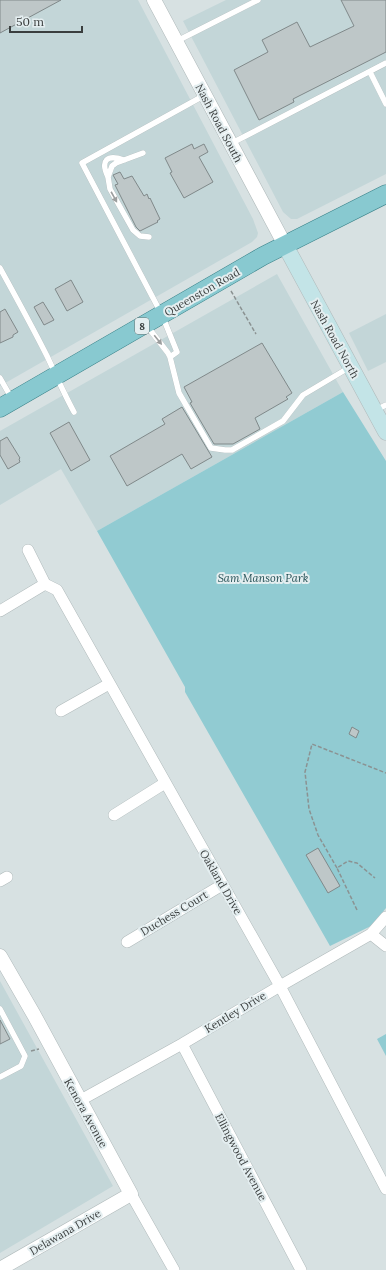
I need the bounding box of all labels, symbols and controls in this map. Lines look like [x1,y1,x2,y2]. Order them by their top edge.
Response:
scale bar [10,8,82,34]
text: 50 m [16,14,44,29]
street label: Nash Road South [192,81,246,165]
one-way arrow [110,191,117,203]
street label: Queenston Road [162,265,243,319]
street label: Nash Road North [308,297,363,381]
road number: 8 [135,318,149,334]
one-way arrow [154,335,163,346]
park label: Sam Manson Park [218,571,309,585]
street label: Oakland Drive [197,847,245,917]
street label: Duchess Court [138,887,211,939]
street label: Kentley Drive [202,988,268,1036]
street label: Kenora Avenue [61,1076,111,1150]
street label: Ellingwood Avenue [212,1111,270,1203]
street label: Delawana Drive [27,1206,103,1258]

